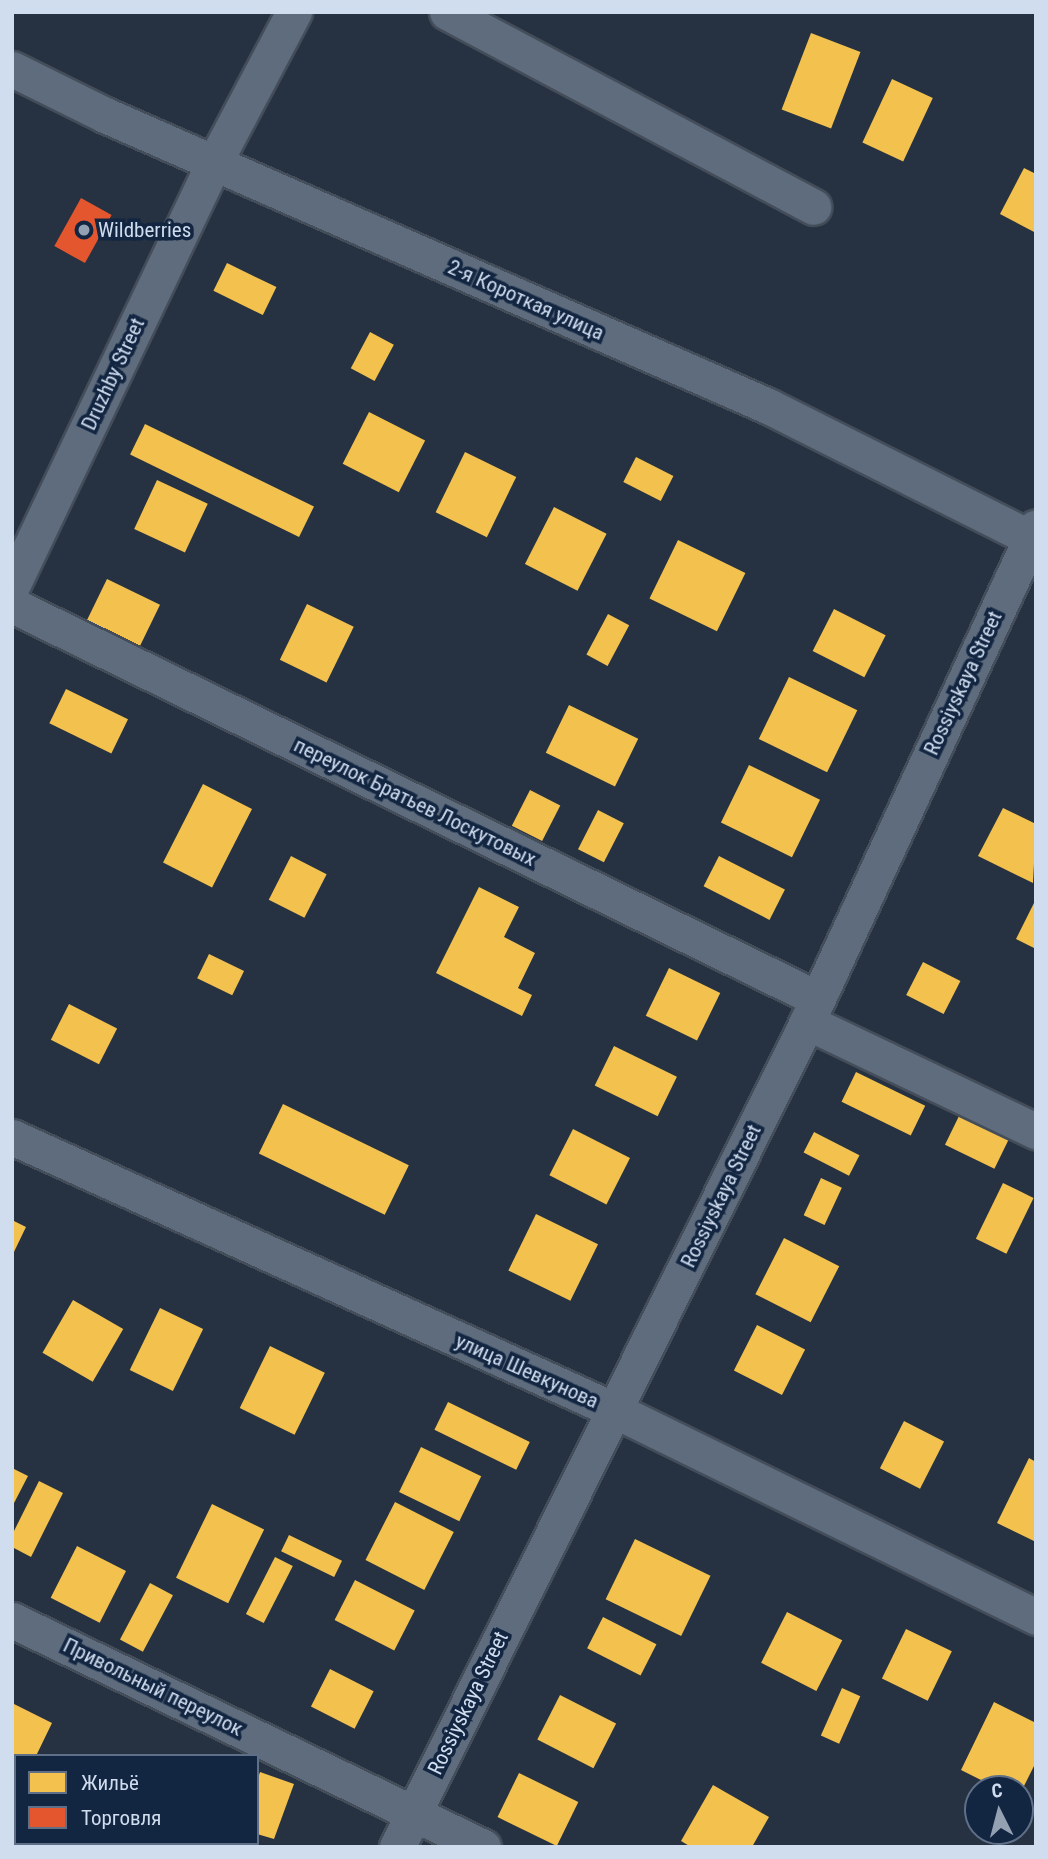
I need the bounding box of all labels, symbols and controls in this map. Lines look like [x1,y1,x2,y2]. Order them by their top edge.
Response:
place label: Wildberries [98,217,191,243]
marker: Wildberries [76,222,92,238]
street label: 2-я Короткая улица [444,254,608,346]
street label: Druzhby Street [76,314,150,434]
street label: Rossiyskaya Street [919,607,1007,759]
street label: переулок Братьев Лоскутовых [290,732,540,872]
street label: Rossiyskaya Street [675,1120,767,1272]
street label: улица Шевкунова [452,1328,602,1414]
street label: Rossiyskaya Street [422,1627,514,1779]
street label: Привольный переулок [59,1633,247,1741]
legend [14,1754,259,1845]
text: Жильё [81,1771,139,1795]
north arrow [964,1775,1034,1845]
text: С [990,1779,1004,1803]
text: Торговля [81,1806,161,1830]

